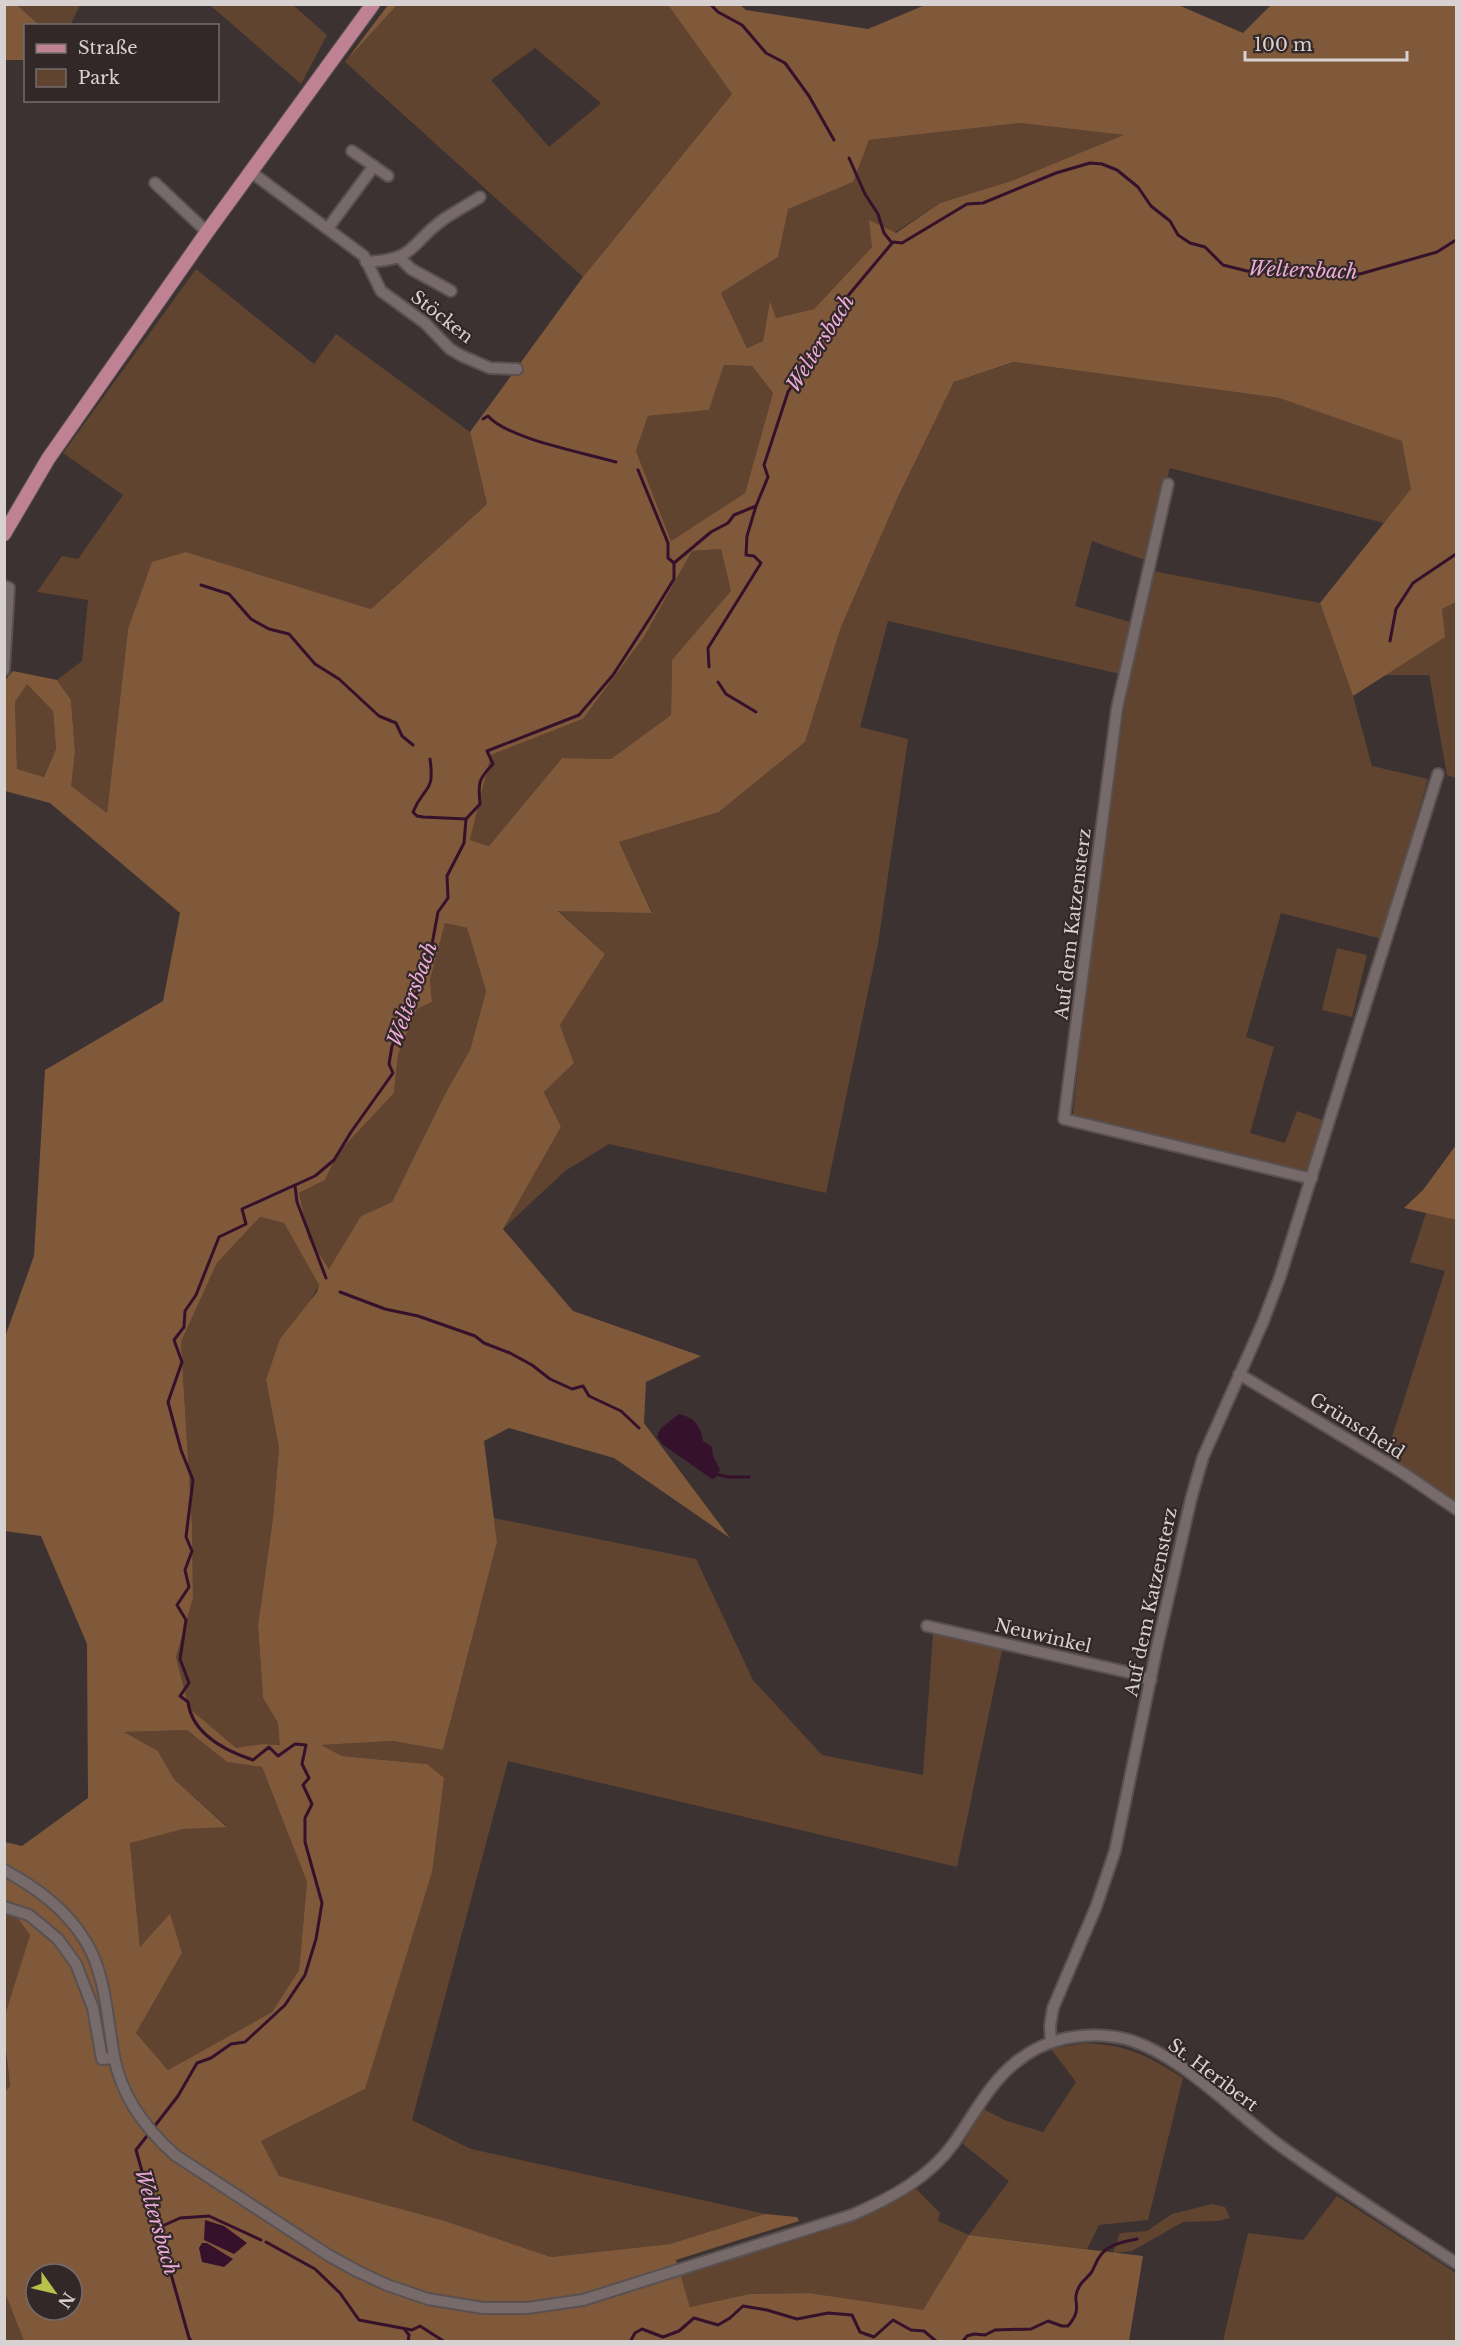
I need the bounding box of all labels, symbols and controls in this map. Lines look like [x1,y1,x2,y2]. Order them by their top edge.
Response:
legend [24,24,219,102]
scale bar [1245,24,1407,62]
text: 100 m [1254,34,1312,56]
text: Straße [78,37,138,59]
text: Park [78,67,120,89]
water label: Weltersbach [1248,256,1358,284]
street label: Stöcken [407,286,477,348]
water label: Weltersbach [781,290,859,396]
street label: Auf dem Katzensterz [1050,827,1096,1022]
water label: Weltersbach [382,938,442,1050]
street label: Grünscheid [1306,1388,1408,1464]
street label: Auf dem Katzensterz [1120,1505,1182,1700]
street label: Neuwinkel [993,1614,1094,1658]
street label: St. Heribert [1164,2034,1262,2116]
water label: Weltersbach [130,2166,184,2278]
north arrow [24,2262,84,2322]
text: N [54,2289,79,2312]

